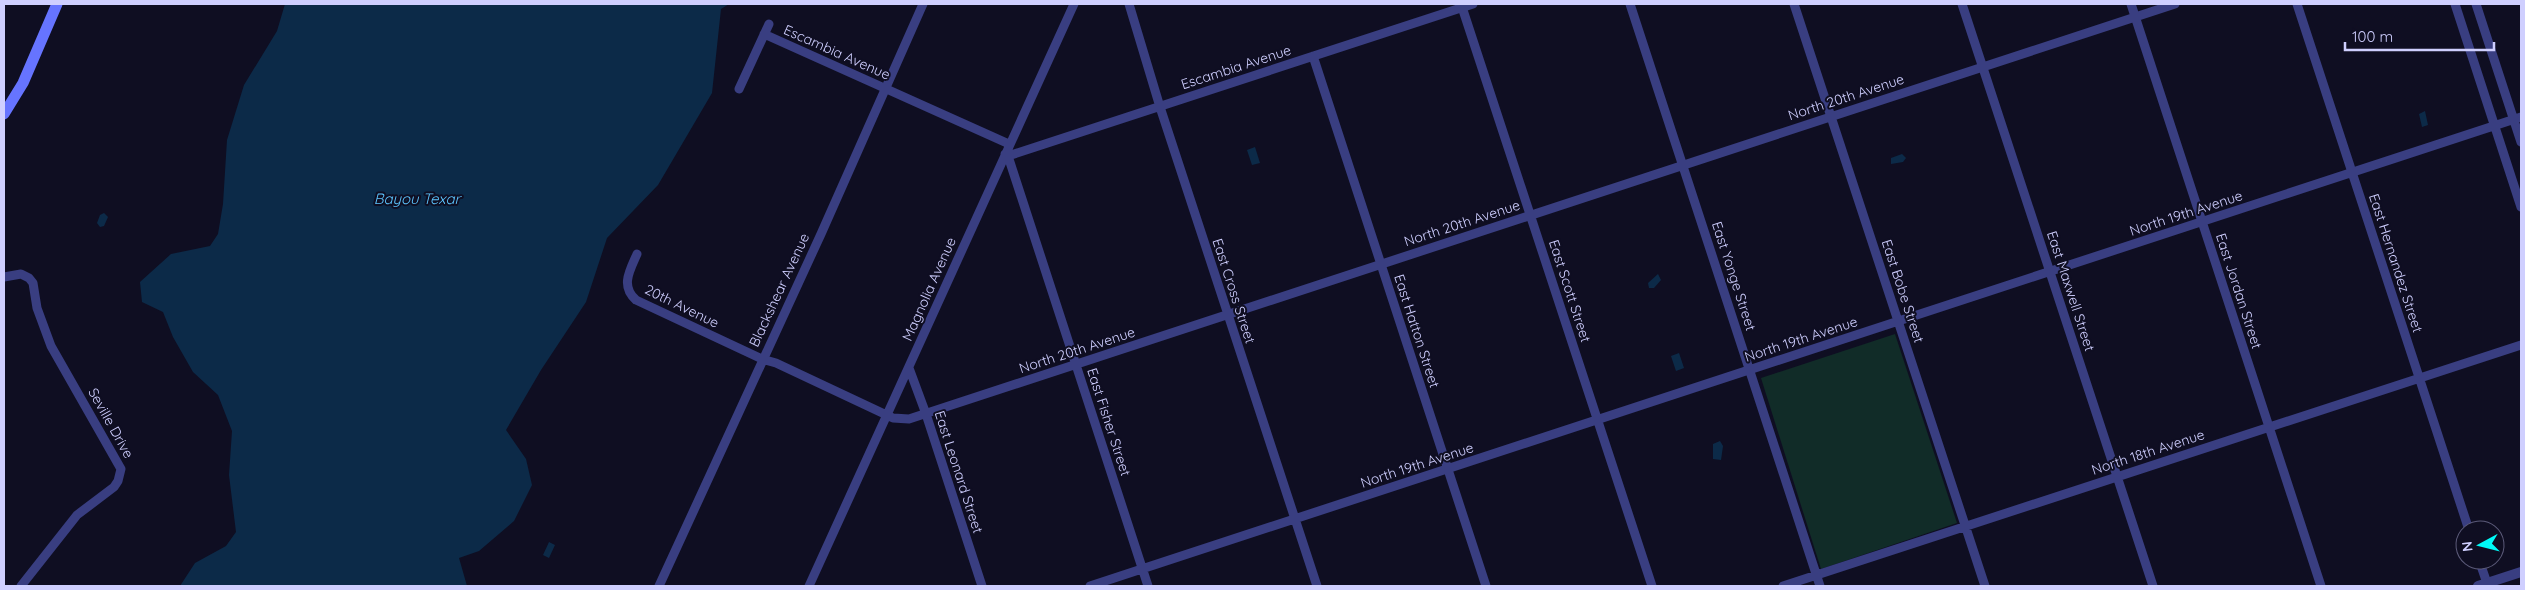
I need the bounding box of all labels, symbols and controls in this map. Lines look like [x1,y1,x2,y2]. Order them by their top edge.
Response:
street label: Escambia Avenue [781,20,893,84]
scale bar [2345,20,2494,52]
text: 100 m [2352,27,2393,46]
street label: Escambia Avenue [1179,41,1293,93]
street label: North 20th Avenue [1786,70,1906,124]
street label: North 19th Avenue [2127,186,2245,240]
water label: Bayou Texar [374,189,463,208]
street label: East Hernandez Street [2365,191,2427,335]
street label: North 20th Avenue [1402,196,1522,250]
street label: East Yonge Street [1708,219,1760,333]
street label: East Maxwell Street [2043,229,2099,354]
street label: Blackshear Avenue [745,230,813,350]
street label: East Jordan Street [2212,231,2266,351]
street label: Magnolia Avenue [898,234,960,344]
street label: East Cross Street [1209,236,1260,346]
street label: East Scott Street [1545,237,1595,345]
street label: East Bobe Street [1878,237,1928,345]
street label: East Hatton Street [1390,272,1444,390]
street label: 20th Avenue [642,280,722,332]
street label: North 19th Avenue [1742,312,1860,366]
street label: North 20th Avenue [1017,323,1137,377]
street label: East Fisher Street [1083,366,1135,478]
street label: Seville Drive [84,385,138,461]
street label: East Leonard Street [931,409,987,536]
street label: North 18th Avenue [2089,425,2207,479]
street label: North 19th Avenue [1358,438,1476,492]
north arrow [2455,520,2505,570]
text: N [2458,540,2477,553]

